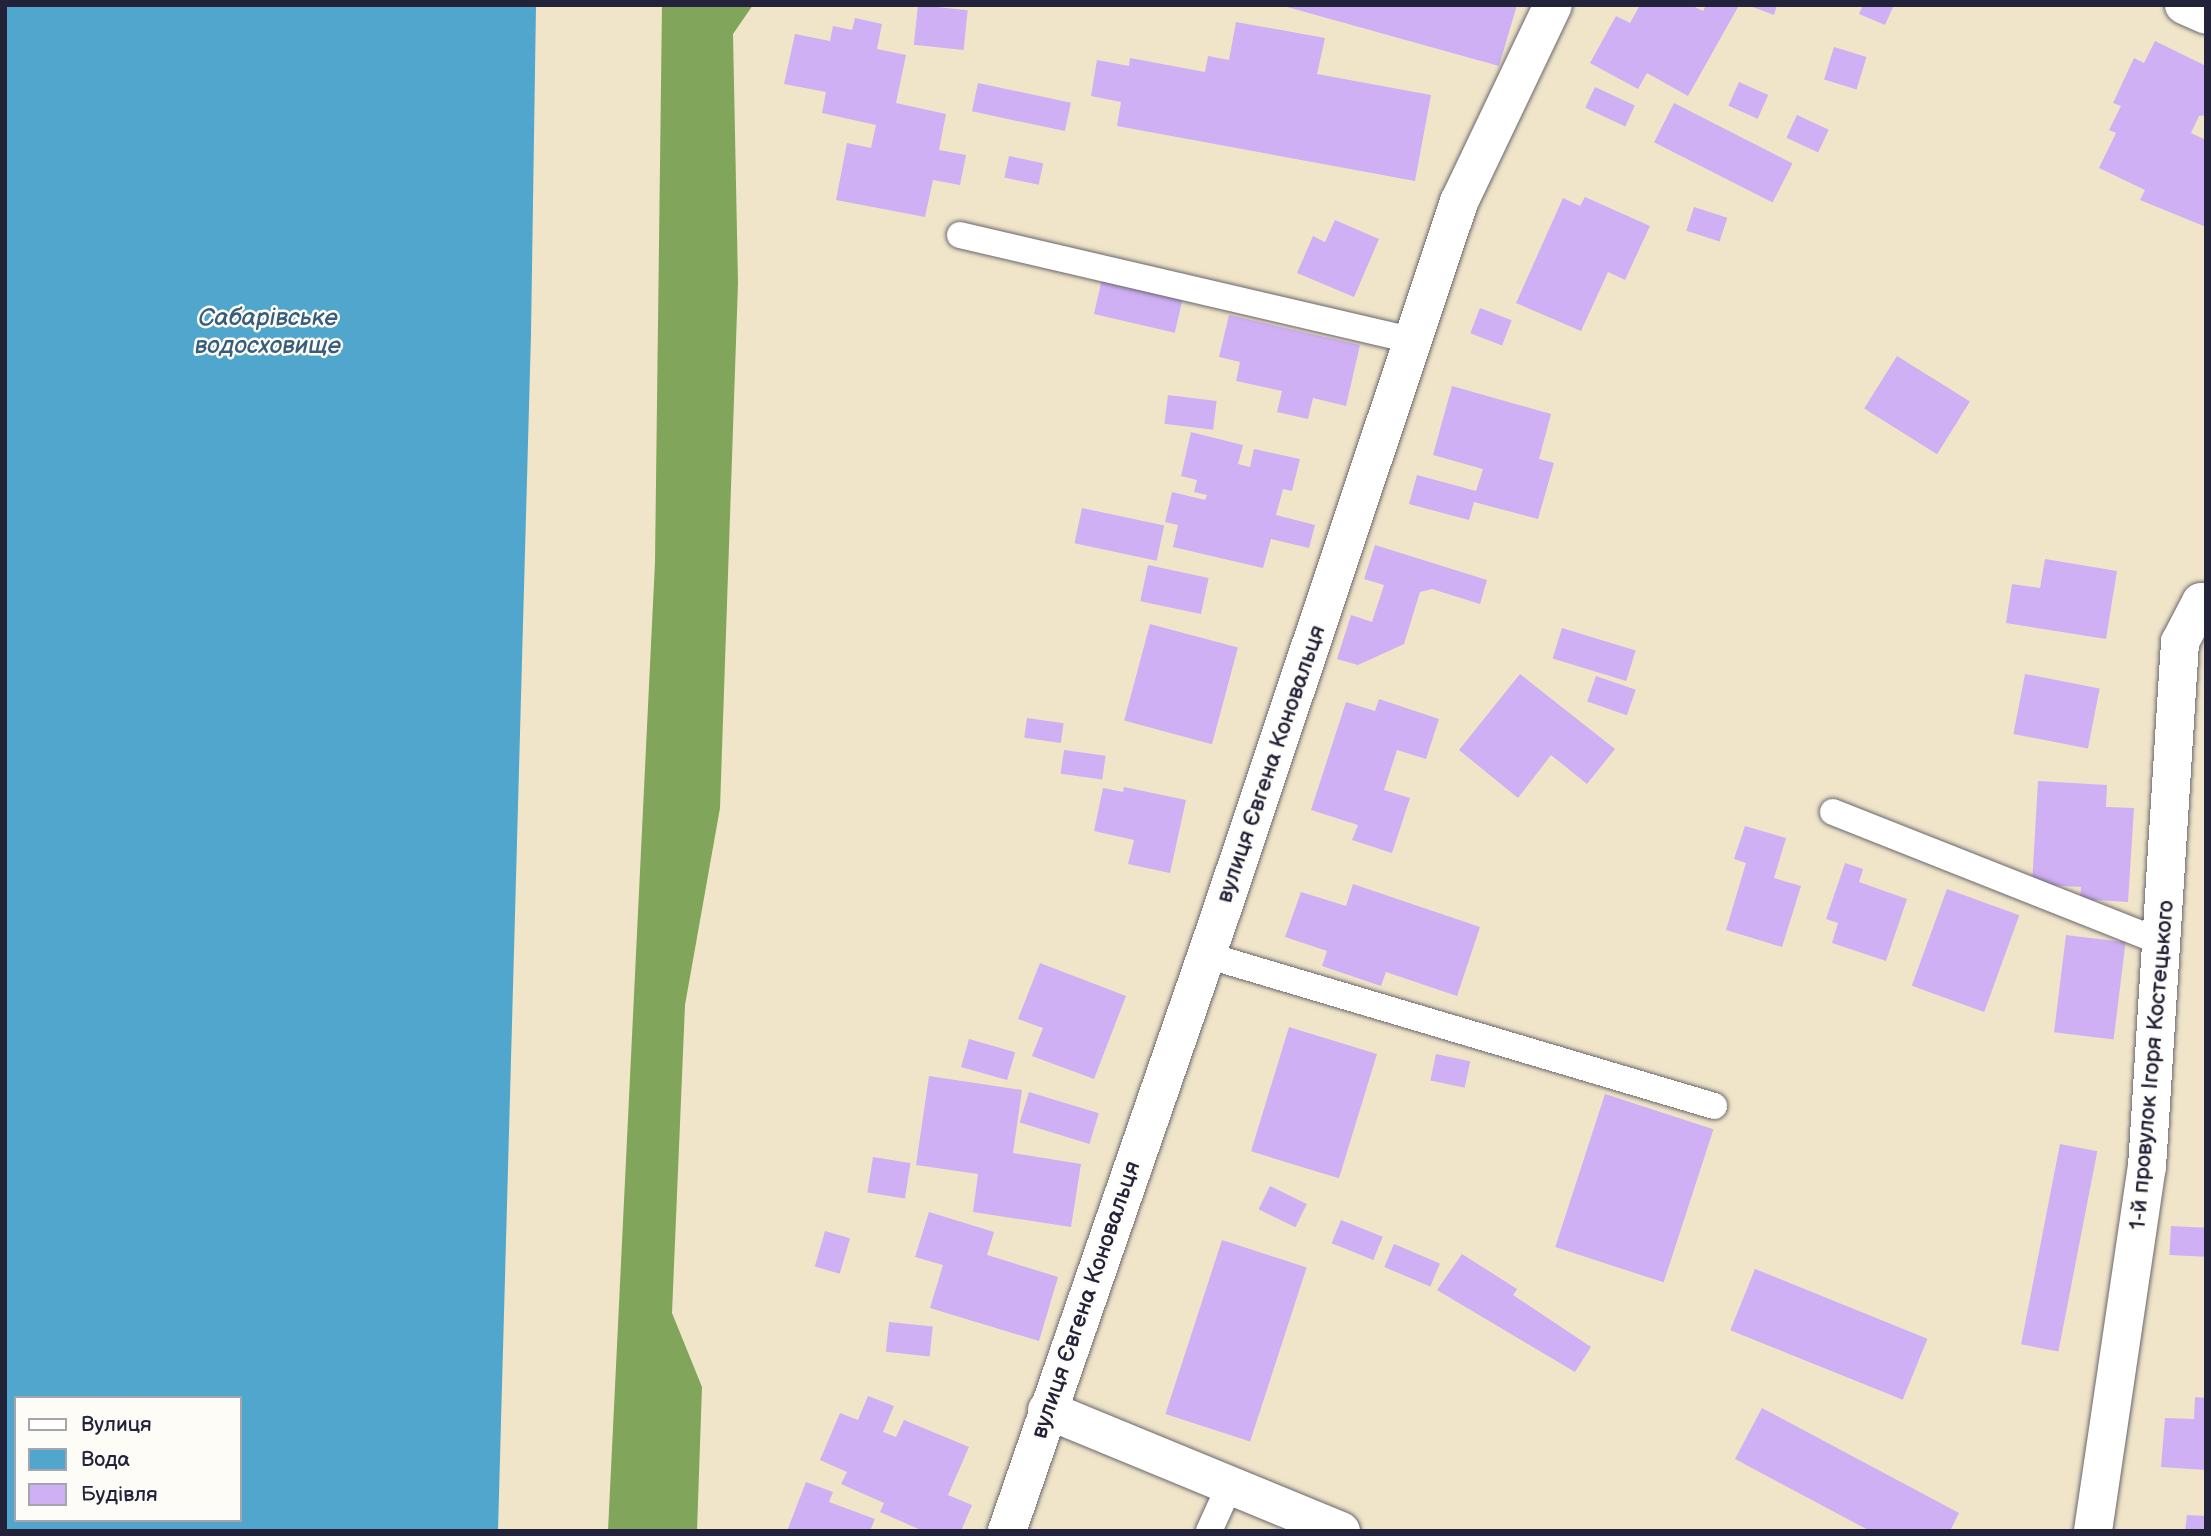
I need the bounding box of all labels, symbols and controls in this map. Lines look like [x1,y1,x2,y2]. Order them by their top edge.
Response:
water label: Сабарівське водосховище [195,304,341,360]
street label: вулиця Євгена Коновальця [1210,622,1332,906]
street label: 1-й провулок Ігоря Костецького [2124,899,2180,1231]
street label: вулиця Євгена Коновальця [1025,1158,1147,1442]
legend [14,1396,242,1522]
text: Вулиця [81,1412,152,1437]
text: Вода [81,1447,130,1472]
text: Будівля [81,1482,158,1507]

